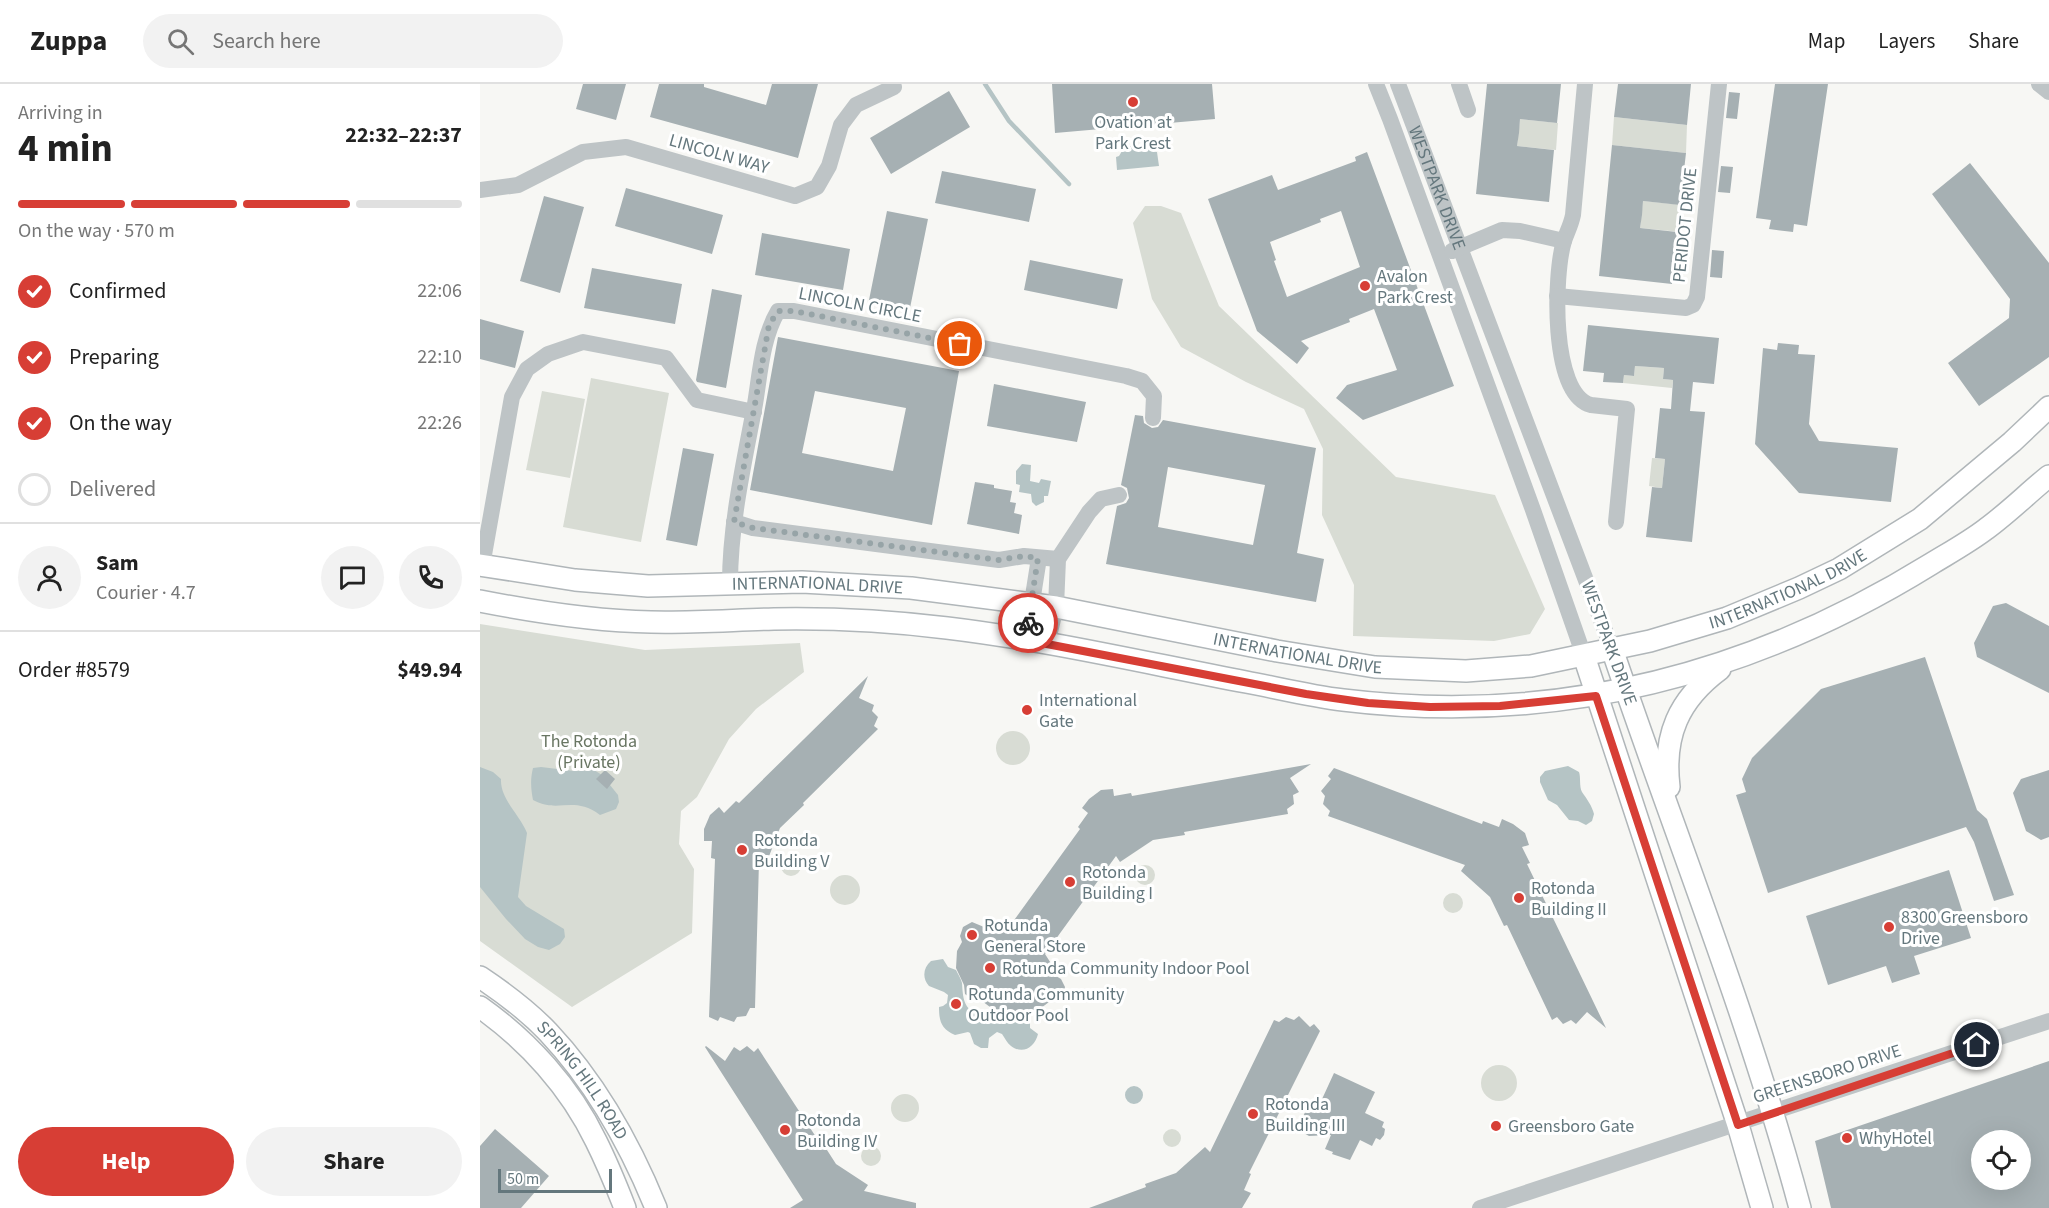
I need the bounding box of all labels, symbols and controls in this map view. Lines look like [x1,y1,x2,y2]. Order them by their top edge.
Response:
search box [143,14,563,68]
text: Zuppa [30,21,107,61]
icon: search [164,25,197,58]
text: Search here [212,25,321,57]
text: Map [1808,26,1845,56]
text: Layers [1878,26,1935,56]
text: Share [1968,26,2019,56]
marker: Ovation at Park Crest [1126,95,1140,109]
text: Arriving in [18,99,103,127]
place label: Ovation at Park Crest [1094,110,1172,156]
text: 22:32–22:37 [345,119,462,151]
text: 4 min [18,121,113,177]
street label: WESTPARK DRIVE [1402,122,1472,253]
street label: LINCOLN WAY [666,128,772,180]
street label: PERIDOT DRIVE [1667,166,1703,284]
text: On the way · 570 m [18,217,175,245]
place label: Avalon Park Crest [1377,264,1453,310]
icon: check [18,275,51,308]
text: Confirmed [69,275,166,307]
text: 22:06 [417,277,462,305]
marker: Avalon Park Crest [1358,279,1372,293]
street label: LINCOLN CIRCLE [796,281,924,329]
pin [934,318,985,369]
icon: bag [943,327,976,360]
icon: check [18,341,51,374]
text: Preparing [69,341,159,373]
text: 22:10 [417,343,462,371]
icon: check [18,407,51,440]
text: On the way [69,407,172,439]
text: 22:26 [417,409,462,437]
text: Delivered [69,473,156,505]
street label: INTERNATIONAL DRIVE [1706,542,1872,635]
button: person [18,546,81,609]
button: chat [321,546,384,609]
button: phone [399,546,462,609]
text: Sam [96,547,139,579]
street label: INTERNATIONAL DRIVE [732,569,904,600]
street label: WESTPARK DRIVE [1575,577,1643,709]
text: Courier · 4.7 [96,579,196,607]
courier [998,593,1058,653]
icon: bike [1012,607,1045,640]
street label: INTERNATIONAL DRIVE [1211,626,1383,680]
text: Order #8579 [18,654,130,686]
text: $49.94 [397,654,462,686]
place label: International Gate [1039,688,1137,734]
marker: International Gate [1020,703,1034,717]
park label: The Rotonda (Private) [541,729,637,775]
place label: Rotonda Building V [754,828,830,874]
marker: Rotonda Building V [735,843,749,857]
place label: Rotonda Building I [1082,860,1153,906]
marker: Rotonda Building I [1063,875,1077,889]
place label: Rotonda Building II [1531,876,1607,922]
marker: Rotonda Building II [1512,891,1526,905]
place label: 8300 Greensboro Drive [1901,905,2028,951]
place label: Rotunda General Store [984,913,1086,959]
marker: 8300 Greensboro Drive [1882,920,1896,934]
marker: Rotunda General Store [965,928,979,942]
place label: Rotunda Community Indoor Pool [1002,956,1250,981]
marker: Rotunda Community Indoor Pool [983,961,997,975]
place label: Rotunda Community Outdoor Pool [968,982,1125,1028]
marker: Rotunda Community Outdoor Pool [949,997,963,1011]
street label: SPRING HILL ROAD [531,1015,634,1144]
pin [1951,1019,2002,1070]
icon: home [1960,1028,1993,1061]
street label: GREENSBORO DRIVE [1750,1038,1904,1110]
place label: Rotonda Building III [1265,1092,1346,1138]
marker: Rotonda Building III [1246,1107,1260,1121]
place label: Rotonda Building IV [797,1108,878,1154]
place label: Greensboro Gate [1508,1114,1634,1139]
marker: Greensboro Gate [1489,1119,1503,1133]
marker: Rotonda Building IV [778,1123,792,1137]
place label: WhyHotel [1859,1126,1932,1151]
button: Help [18,1127,234,1196]
button: Share [246,1127,462,1196]
map controls [1971,1130,2031,1190]
button: locate [1971,1130,2031,1190]
marker: WhyHotel [1840,1131,1854,1145]
scale bar [498,1166,612,1194]
text: 50 m [507,1168,539,1190]

